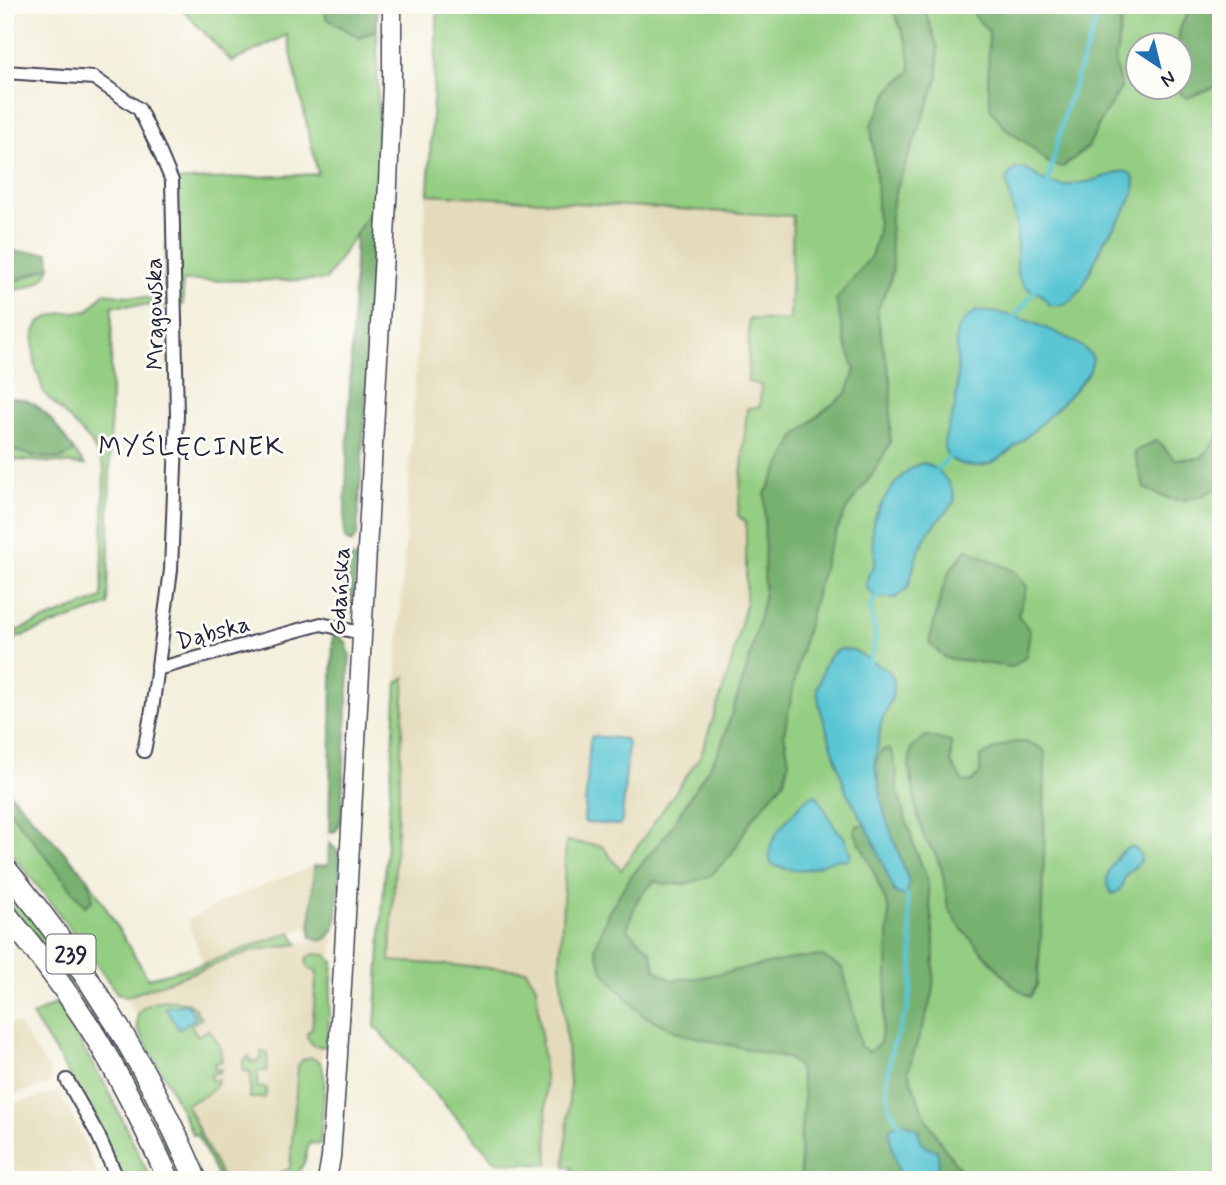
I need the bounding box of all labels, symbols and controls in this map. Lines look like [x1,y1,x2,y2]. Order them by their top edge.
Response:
north arrow [1124,32,1194,102]
text: N [1156,65,1180,93]
street label: Mrągowska [139,257,172,370]
district label: MYŚLĘCINEK [98,430,286,465]
street label: Gdańska [323,546,358,636]
street label: Dąbska [173,609,254,658]
road number: 239 [46,934,96,973]

